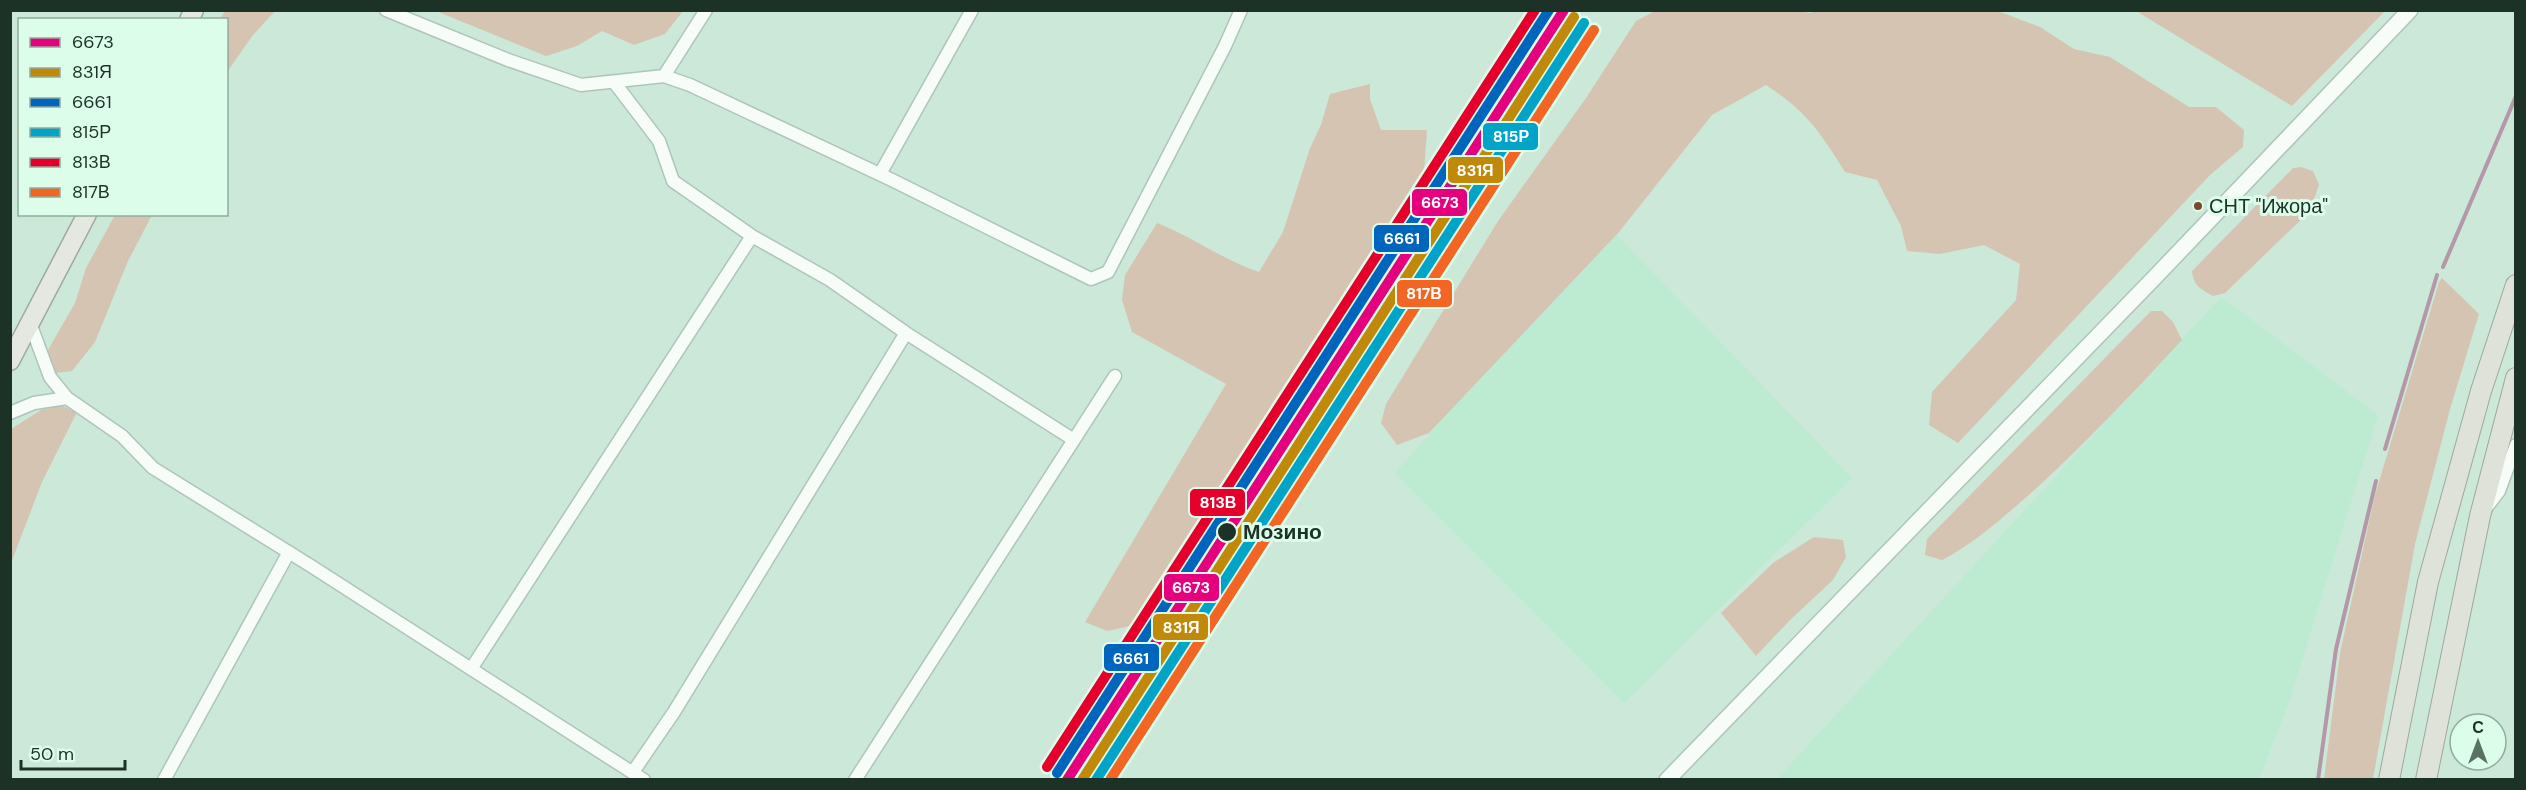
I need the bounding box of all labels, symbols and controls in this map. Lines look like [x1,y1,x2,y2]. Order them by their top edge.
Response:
legend [18,18,228,216]
text: 6673 [72,30,114,54]
text: 831Я [72,60,112,84]
text: 6661 [72,90,112,114]
text: 815Р [72,120,111,144]
line badge: 815Р [1482,122,1539,151]
text: 815Р [1493,126,1529,147]
text: 813В [72,150,111,174]
line badge: 831Я [1447,156,1504,184]
text: 831Я [1457,160,1494,181]
text: 817В [72,180,110,204]
line badge: 6673 [1411,188,1468,217]
text: 6673 [1421,192,1459,213]
place label: СНТ "Ижора" [2209,193,2328,219]
marker: СНТ "Ижора" [2192,200,2204,212]
line badge: 6661 [1373,224,1430,253]
text: 6661 [1384,228,1420,249]
line badge: 817В [1396,279,1453,308]
text: 817В [1406,283,1442,304]
line badge: 813В [1189,488,1246,517]
text: 813В [1200,492,1236,513]
place label: Мозино [1243,518,1322,546]
marker: Мозино [1216,521,1238,543]
line badge: 6673 [1163,573,1220,602]
text: 6673 [1172,577,1210,598]
line badge: 831Я [1152,613,1209,641]
text: 831Я [1163,617,1200,638]
line badge: 6661 [1103,643,1160,672]
text: 6661 [1113,648,1149,669]
north arrow [2448,712,2508,772]
text: С [2472,717,2484,738]
scale bar [21,733,124,771]
text: 50 m [30,742,74,766]

